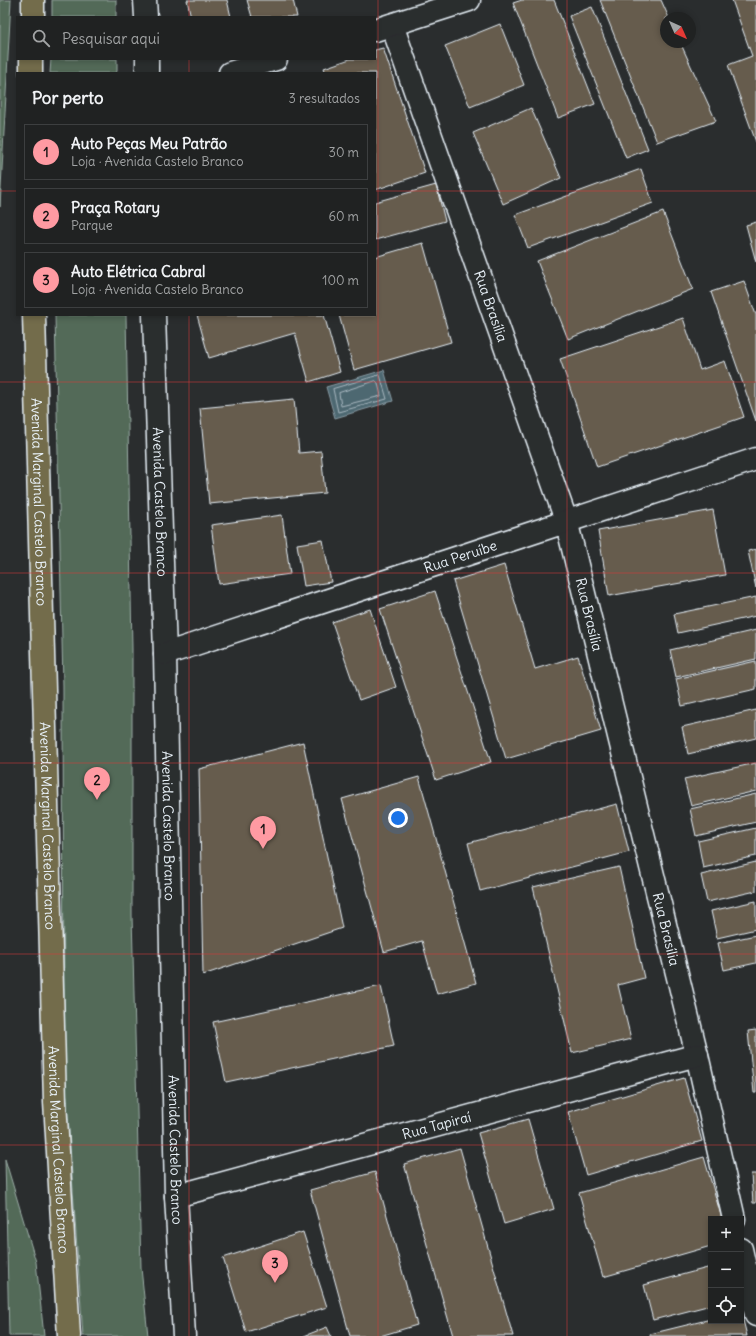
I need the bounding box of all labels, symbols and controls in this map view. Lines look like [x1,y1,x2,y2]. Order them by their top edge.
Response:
north arrow [660,12,696,48]
search box [16,16,376,60]
icon: search [30,27,52,49]
text: Pesquisar aqui [62,29,160,48]
text: Por perto [32,87,103,109]
text: 3 resultados [289,90,360,107]
text: Auto Peças Meu Patrão [71,134,227,153]
text: 1 [43,144,49,161]
text: 30 m [329,144,359,161]
text: Loja · Avenida Castelo Branco [71,153,244,170]
text: Praça Rotary [71,198,160,217]
text: 2 [42,208,50,225]
text: 60 m [328,208,359,225]
text: Parque [71,217,113,234]
text: Auto Elétrica Cabral [71,262,205,281]
street label: Rua Brasília [470,268,512,344]
text: 3 [42,272,50,289]
text: 100 m [322,272,359,289]
text: Loja · Avenida Castelo Branco [71,281,244,298]
street label: Avenida Marginal Castelo Branco [27,398,51,606]
street label: Avenida Castelo Branco [149,427,171,577]
street label: Rua Peruíbe [421,536,499,577]
street label: Rua Brasília [572,576,607,653]
street label: Avenida Marginal Castelo Branco [36,722,59,930]
street label: Avenida Castelo Branco [158,751,179,901]
pin: 2 [84,767,110,800]
your location [388,808,408,828]
pin: 1 [250,816,276,849]
street label: Rua Brasília [649,891,684,968]
street label: Avenida Marginal Castelo Branco [45,1045,73,1254]
street label: Avenida Castelo Branco [165,1075,187,1225]
street label: Rua Tapiraí [400,1108,473,1143]
map controls [708,1216,744,1324]
button: + [708,1216,744,1252]
pin: 3 [262,1250,288,1283]
button: − [708,1252,744,1288]
button: locate [708,1288,744,1324]

